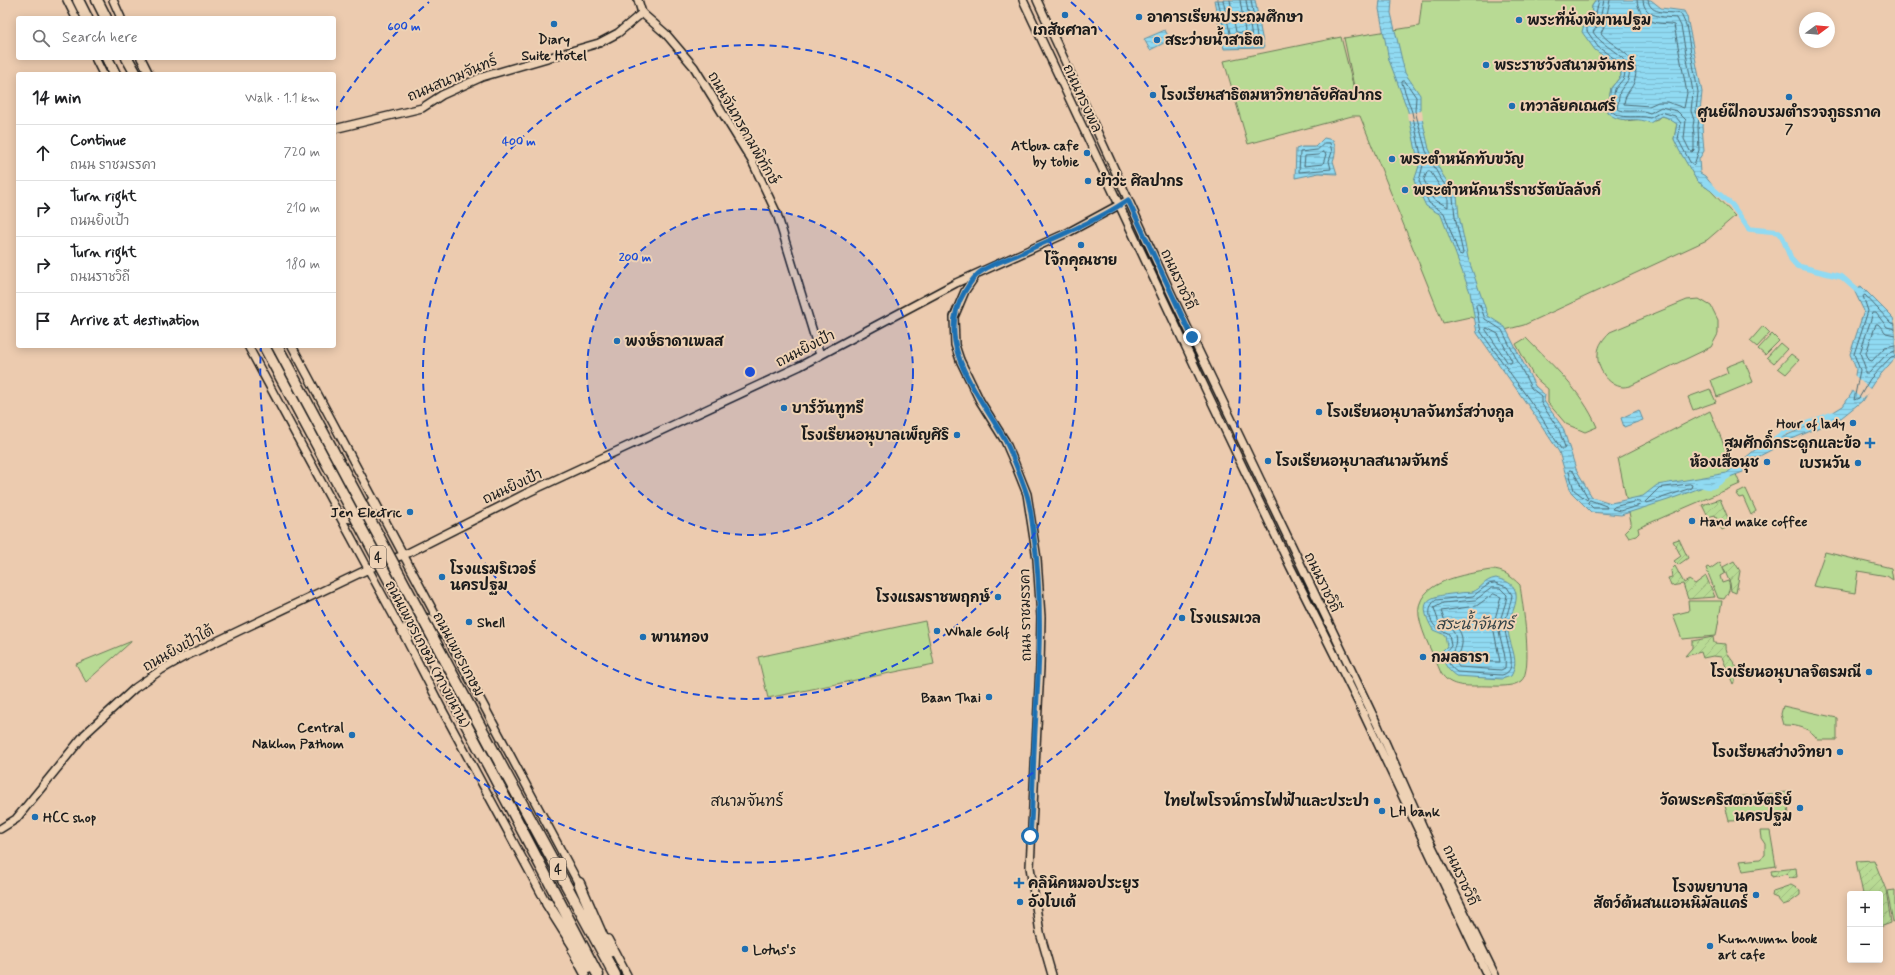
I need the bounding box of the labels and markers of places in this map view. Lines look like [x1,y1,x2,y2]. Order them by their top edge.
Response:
place label: พระที่นั่งพิมานปฐม [1527,6,1651,30]
place label: อาคารเรียนประถมศึกษา [1147,7,1303,27]
marker: เภสัชศาลา [1060,10,1070,20]
marker: อาคารเรียนประถมศึกษา [1134,12,1144,22]
marker: พระที่นั่งพิมานปฐม [1514,15,1524,25]
marker: Diary Suite Hotel [549,19,559,29]
place label: เภสัชศาลา [1033,21,1097,40]
place label: สระว่ายนำ้สาธิต [1165,25,1264,50]
place label: Diary Suite Hotel [521,31,587,65]
marker: สระว่ายนำ้สาธิต [1152,35,1162,45]
place label: พระราชวังสนามจันทร์ [1494,55,1635,75]
marker: พระราชวังสนามจันทร์ [1481,60,1491,70]
place label: โรงเรียนสาธิตมหาวิทยาลัยศิลปากร [1160,85,1382,105]
marker: โรงเรียนสาธิตมหาวิทยาลัยศิลปากร [1148,90,1158,100]
marker: ศูนย์ฝึกอบรมตำรวจภูธรภาค 7 [1784,92,1794,102]
place label: เทวาลัยคเณศร์ [1520,96,1616,116]
marker: เทวาลัยคเณศร์ [1507,101,1517,111]
place label: ศูนย์ฝึกอบรมตำรวจภูธรภาค 7 [1697,102,1881,138]
place label: Atbua cafe by tobie [1011,137,1079,171]
marker: Atbua cafe by tobie [1082,148,1092,158]
place label: พระตำหนักทับขวัญ [1400,149,1524,169]
marker: พระตำหนักทับขวัญ [1387,154,1397,164]
place label: ยำว่ะ ศิลปากร [1096,171,1184,191]
marker: ยำว่ะ ศิลปากร [1083,176,1093,186]
place label: พระตำหนักนารีราชรัตบัลลังก์ [1413,180,1601,200]
marker: พระตำหนักนารีราชรัตบัลลังก์ [1400,185,1410,195]
marker: โจ๊กคุณชาย [1076,240,1086,250]
place label: โจ๊กคุณชาย [1044,250,1117,271]
place label: พงษ์ธาดาเพลส [625,331,724,351]
marker: พงษ์ธาดาเพลส [612,336,622,346]
centre of rings [743,365,757,379]
place label: บาร์วันทูทรี [792,398,864,419]
place label: โรงเรียนอนุบาลจันทร์สว่างกูล [1326,402,1514,423]
marker: บาร์วันทูทรี [779,403,789,413]
marker: โรงเรียนอนุบาลจันทร์สว่างกูล [1314,407,1324,417]
place label: Hour of lady [1776,415,1846,433]
marker: Hour of lady [1848,418,1858,428]
place label: โรงเรียนอนุบาลเพ็ญศิริ [800,425,949,446]
place label: สมศักดิ์กระดูกและข้อ [1724,429,1861,454]
marker: โรงเรียนอนุบาลเพ็ญศิริ [952,430,962,440]
marker: สมศักดิ์กระดูกและข้อ [1864,437,1876,449]
place label: ห้องเสื้อนุช [1690,447,1759,473]
place label: โรงเรียนอนุบาลสนามจันทร์ [1275,451,1449,472]
place label: เบรนวัน [1799,454,1850,473]
marker: โรงเรียนอนุบาลสนามจันทร์ [1263,456,1273,466]
marker: ห้องเสื้อนุช [1762,457,1772,467]
marker: เบรนวัน [1853,458,1863,468]
place label: Jen Electric [330,504,403,522]
marker: Jen Electric [405,507,415,517]
place label: Hand make coffee [1700,513,1808,531]
marker: Hand make coffee [1687,516,1697,526]
place label: โรงแรมริเวอร์ นครปฐม [450,559,536,595]
marker: โรงแรมริเวอร์ นครปฐม [437,572,447,582]
place label: โรงแรมราชพฤกษ์ [876,587,990,607]
marker: โรงแรมราชพฤกษ์ [993,592,1003,602]
place label: โรงแรมเวล [1190,608,1261,628]
marker: โรงแรมเวล [1177,613,1187,623]
place label: Shell [477,614,505,632]
marker: Shell [464,617,474,627]
place label: Whale Golf [944,623,1010,641]
marker: Whale Golf [932,626,942,636]
place label: พานทอง [651,629,709,647]
marker: พานทอง [638,632,648,642]
place label: กมลธารา [1431,649,1489,667]
marker: กมลธารา [1418,652,1428,662]
place label: โรงเรียนอนุบาลจิตรมณี [1710,662,1861,683]
marker: โรงเรียนอนุบาลจิตรมณี [1864,667,1874,677]
place label: Baan Thai [921,689,981,707]
marker: Baan Thai [984,692,994,702]
place label: Central Nakhon Pathom [252,719,345,753]
marker: Central Nakhon Pathom [347,730,357,740]
place label: โรงเรียนสว่างวิทยา [1711,742,1832,762]
marker: โรงเรียนสว่างวิทยา [1835,747,1845,757]
place label: ไทยไพโรจน์การไฟฟ้าและประปา [1163,790,1369,811]
place label: วัดพระคริสตกษัตริย์ นครปฐม [1660,790,1792,826]
marker: ไทยไพโรจน์การไฟฟ้าและประปา [1372,796,1382,806]
place label: LH bank [1390,803,1440,821]
marker: วัดพระคริสตกษัตริย์ นครปฐม [1795,803,1805,813]
marker: LH bank [1377,806,1387,816]
place label: HCC shop [43,809,97,827]
marker: HCC shop [30,812,40,822]
place label: คลินิคหมอประยูร [1028,874,1140,894]
marker: คลินิคหมอประยูร [1013,877,1025,889]
place label: โรงพยาบาล สัตว์ต้นสนแอนนิมัลแคร์ [1594,877,1748,913]
marker: โรงพยาบาล สัตว์ต้นสนแอนนิมัลแคร์ [1751,890,1761,900]
place label: อังโบเต้ [1028,892,1077,912]
marker: อังโบเต้ [1015,897,1025,907]
place label: Kumnumm book art cafe [1718,930,1817,964]
place label: Lotus's [753,941,797,959]
marker: Kumnumm book art cafe [1705,941,1715,951]
marker: Lotus's [740,944,750,954]

